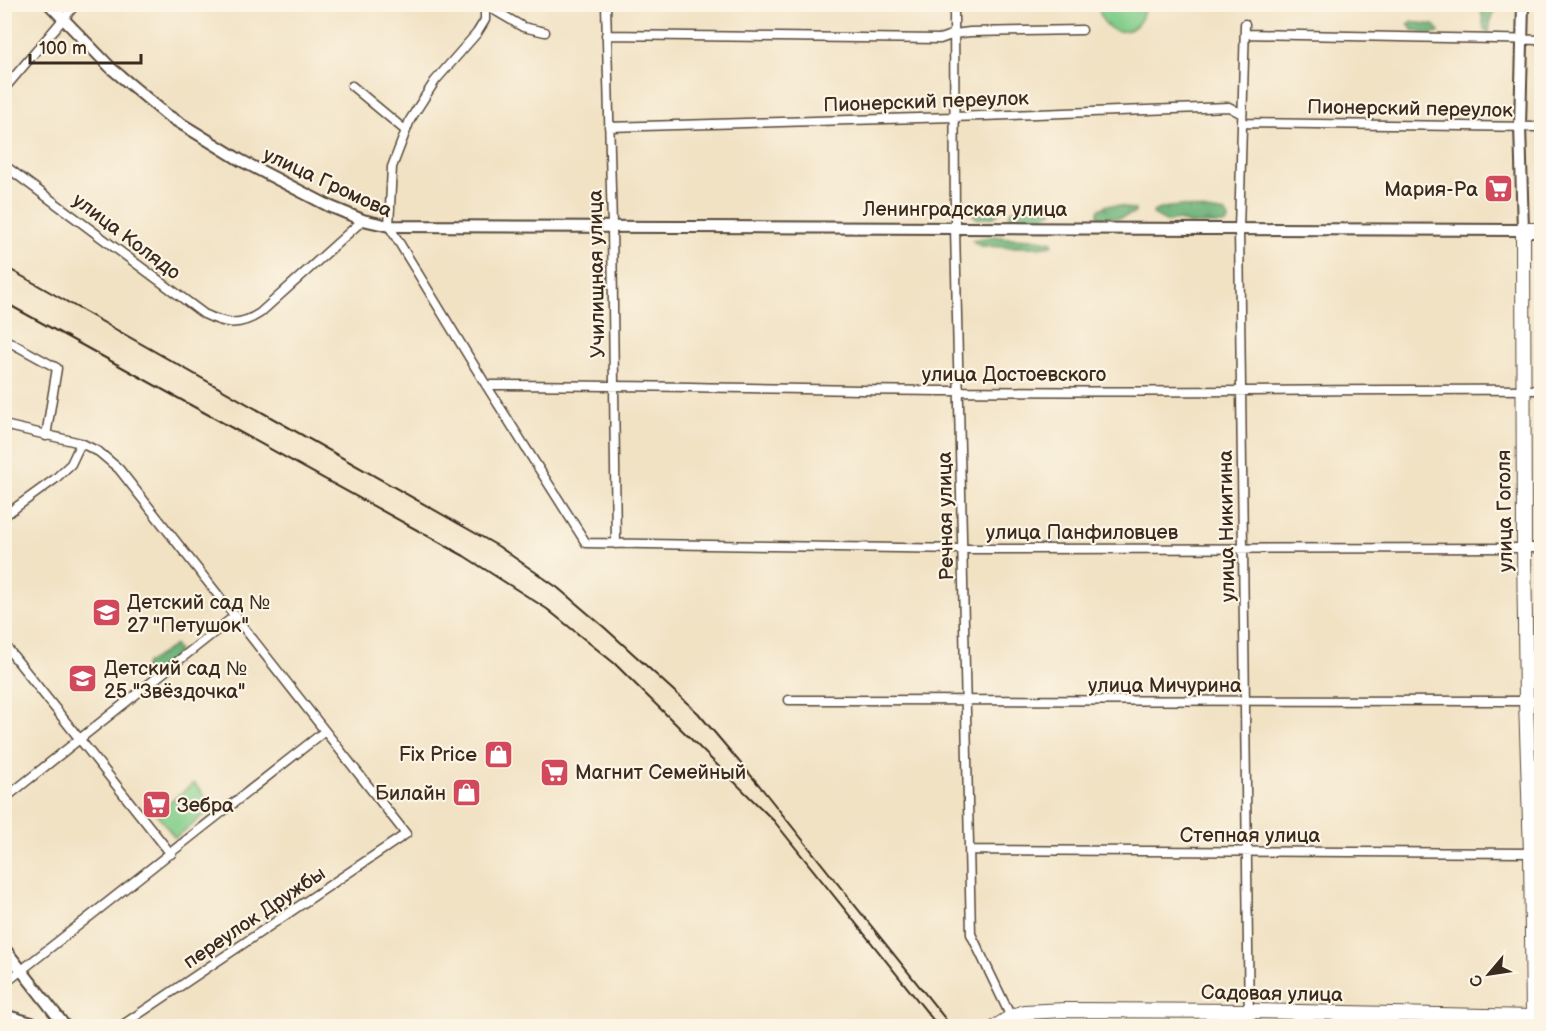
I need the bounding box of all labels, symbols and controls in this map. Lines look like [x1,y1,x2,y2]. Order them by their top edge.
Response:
scale bar [30,27,141,65]
text: 100 m [39,38,87,59]
street label: Пионерский переулок [823,86,1030,118]
street label: Пионерский переулок [1307,95,1513,123]
street label: улица Громова [259,143,396,223]
supermarket icon: Мария-Ра [1483,173,1515,205]
place label: Мария-Ра [1384,178,1478,202]
street label: улица Колядо [68,188,185,285]
street label: Училищная улица [584,189,610,358]
street label: Ленинградская улица [862,198,1067,222]
street label: улица Достоевского [922,363,1106,387]
street label: улица Никитина [1214,450,1240,602]
street label: улица Гоголя [1492,450,1518,572]
street label: Речная улица [933,451,959,581]
street label: улица Панфиловцев [986,521,1179,545]
place label: Детский сад № 27 "Петушок" [127,591,270,638]
school or university icon: Детский сад № 27 "Петушок" [90,597,122,629]
place label: Детский сад № 25 "Звёздочка" [104,657,247,704]
school or university icon: Детский сад № 25 "Звёздочка" [67,663,99,695]
street label: улица Мичурина [1088,674,1242,698]
shop icon: Fix Price [482,738,514,770]
place label: Fix Price [399,743,477,767]
supermarket icon: Магнит Семейный [538,756,570,788]
place label: Магнит Семейный [575,761,746,785]
shop icon: Билайн [451,777,483,809]
place label: Билайн [375,782,446,806]
supermarket icon: Зебра [140,789,172,821]
place label: Зебра [177,794,234,818]
street label: Степная улица [1180,824,1320,848]
street label: переулок Дружбы [179,861,330,974]
north arrow [1459,944,1519,1004]
text: С [1466,971,1488,990]
street label: Садовая улица [1201,981,1343,1007]

